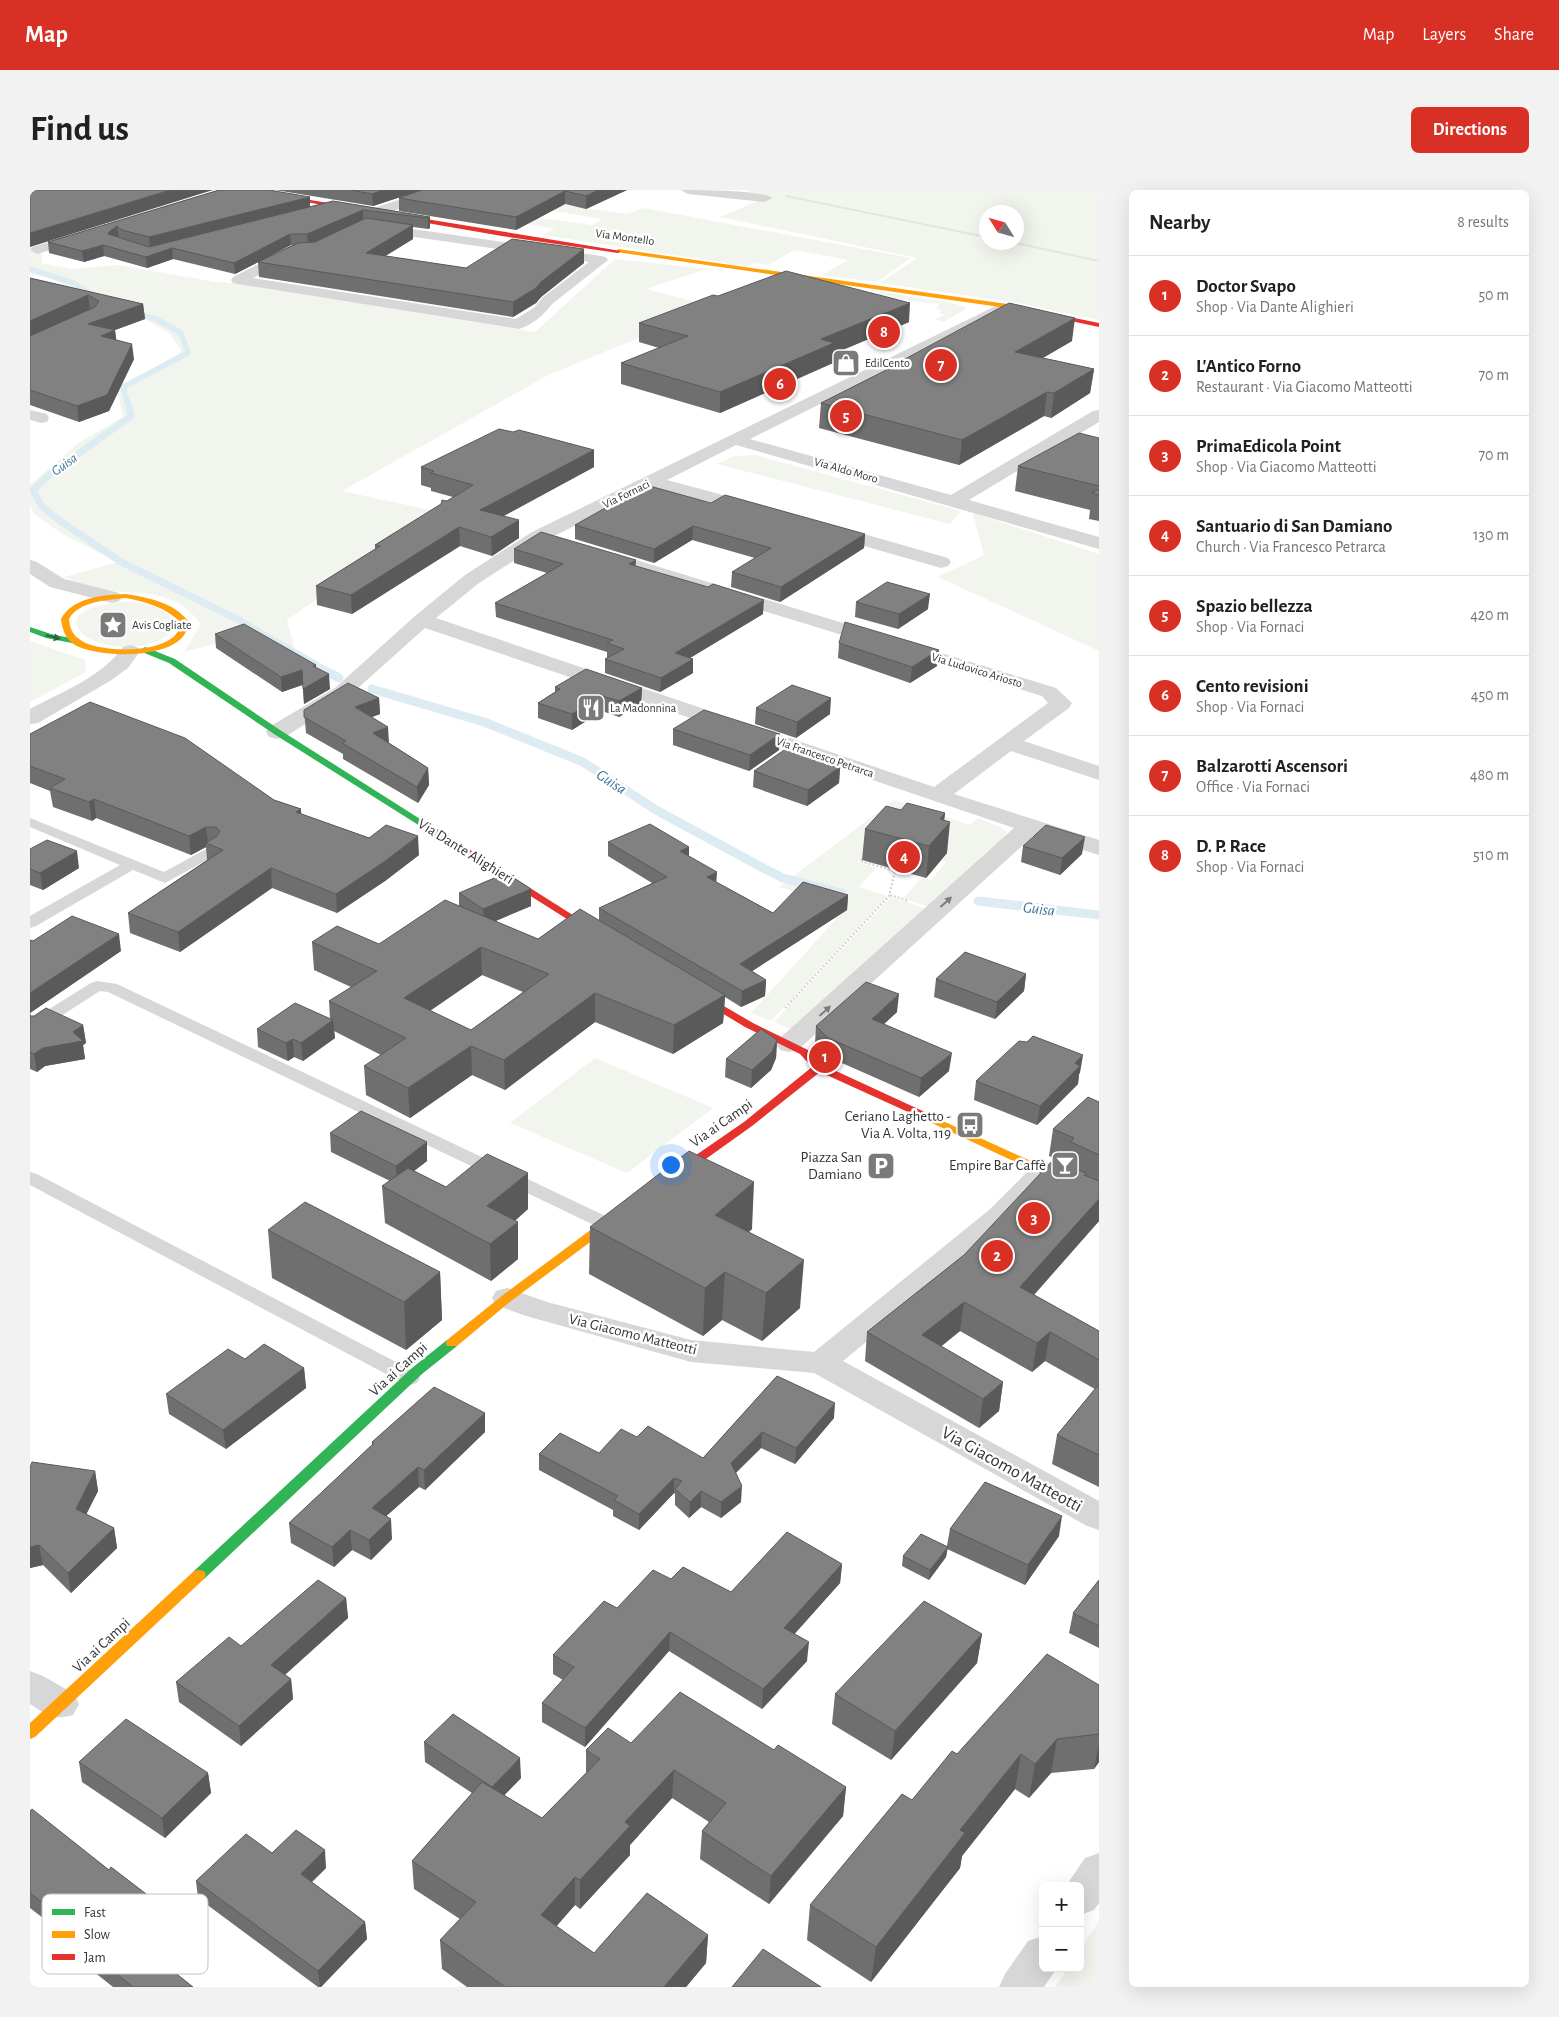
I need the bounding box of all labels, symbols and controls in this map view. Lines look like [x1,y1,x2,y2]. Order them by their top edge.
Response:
text: Map [25,23,68,47]
text: Map [1363,26,1394,44]
text: Layers [1422,26,1466,44]
text: Share [1494,26,1534,44]
button: Directions [1411,107,1529,153]
text: Find us [30,112,129,147]
north arrow [979,205,1024,250]
text: Nearby [1149,212,1210,233]
text: 8 results [1457,214,1509,230]
street label: Via Montello [595,227,655,247]
text: Doctor Svapo [1196,277,1296,296]
text: 1 [1162,287,1168,303]
text: 50 m [1478,287,1509,303]
text: Shop · Via Dante Alighieri [1196,299,1354,315]
pin: 8 [868,313,900,351]
pin: 7 [925,346,957,384]
shop icon: EdilCento [831,348,861,378]
place label: EdilCento [865,357,910,369]
text: L'Antico Forno [1196,357,1301,376]
pin: 6 [764,365,796,403]
text: 2 [1161,367,1169,383]
text: 70 m [1478,367,1509,383]
text: Restaurant · Via Giacomo Matteotti [1196,379,1413,395]
pin: 5 [830,397,862,435]
text: PrimaEdicola Point [1196,437,1341,456]
text: 3 [1162,447,1168,463]
text: 70 m [1478,447,1509,463]
water label: Guisa [49,451,80,479]
street label: Via Aldo Moro [813,455,879,485]
text: Shop · Via Giacomo Matteotti [1196,459,1377,475]
street label: Via Fornaci [601,477,651,511]
text: Santuario di San Damiano [1196,517,1393,536]
text: 4 [1161,527,1169,543]
text: 130 m [1473,527,1509,543]
text: Church · Via Francesco Petrarca [1196,539,1386,555]
text: Spazio bellezza [1196,597,1313,616]
text: 5 [1162,607,1168,623]
text: 420 m [1470,607,1509,623]
place icon: Avis Cogliate [98,610,128,640]
place label: Avis Cogliate [132,619,191,631]
text: Shop · Via Fornaci [1196,619,1304,635]
one-way arrow [46,633,61,641]
street label: Via Ludovico Ariosto [930,650,1024,690]
text: Cento revisioni [1196,677,1309,696]
text: 6 [1161,687,1169,703]
text: 450 m [1471,687,1509,703]
restaurant icon: La Madonnina [576,693,606,723]
text: Shop · Via Fornaci [1196,699,1304,715]
place label: La Madonnina [610,702,677,714]
street label: Via Francesco Petrarca [775,735,876,780]
text: Balzarotti Ascensori [1196,757,1348,776]
water label: Guisa [594,766,629,797]
text: 7 [1162,767,1168,783]
text: 480 m [1470,767,1509,783]
text: Office · Via Fornaci [1196,779,1310,795]
street label: Via Dante Alighieri [415,816,516,887]
text: D. P. Race [1196,837,1266,856]
pin: 4 [888,838,920,876]
text: 8 [1161,847,1169,863]
text: 510 m [1473,847,1509,863]
text: Shop · Via Fornaci [1196,859,1304,875]
one-way arrow [939,896,951,908]
water label: Guisa [1022,899,1056,919]
one-way arrow [819,1005,831,1017]
pin: 1 [809,1038,841,1076]
street label: Via ai Campi [687,1097,755,1150]
place label: Ceriano Laghetto - Via A. Volta, 119 [845,1109,951,1141]
bus stop icon: Ceriano Laghetto - Via A. Volta, 119 [955,1110,985,1140]
place label: Piazza San Damiano [801,1150,862,1182]
bar icon: Empire Bar Caffè [1050,1150,1080,1180]
parking icon: Piazza San Damiano [866,1151,896,1181]
your location [658,1152,684,1178]
place label: Empire Bar Caffè [949,1158,1046,1173]
pin: 3 [1018,1199,1050,1237]
pin: 2 [981,1237,1013,1275]
street label: Via Giacomo Matteotti [567,1311,698,1358]
street label: Via ai Campi [366,1340,430,1399]
street label: Via Giacomo Matteotti [938,1424,1085,1516]
street label: Via ai Campi [70,1615,133,1676]
map controls [1039,1882,1084,1972]
button: + [1039,1882,1084,1927]
legend [42,1894,208,1974]
text: Fast [84,1906,106,1920]
button: − [1039,1927,1084,1972]
text: Slow [84,1928,111,1942]
text: Jam [84,1951,106,1965]

